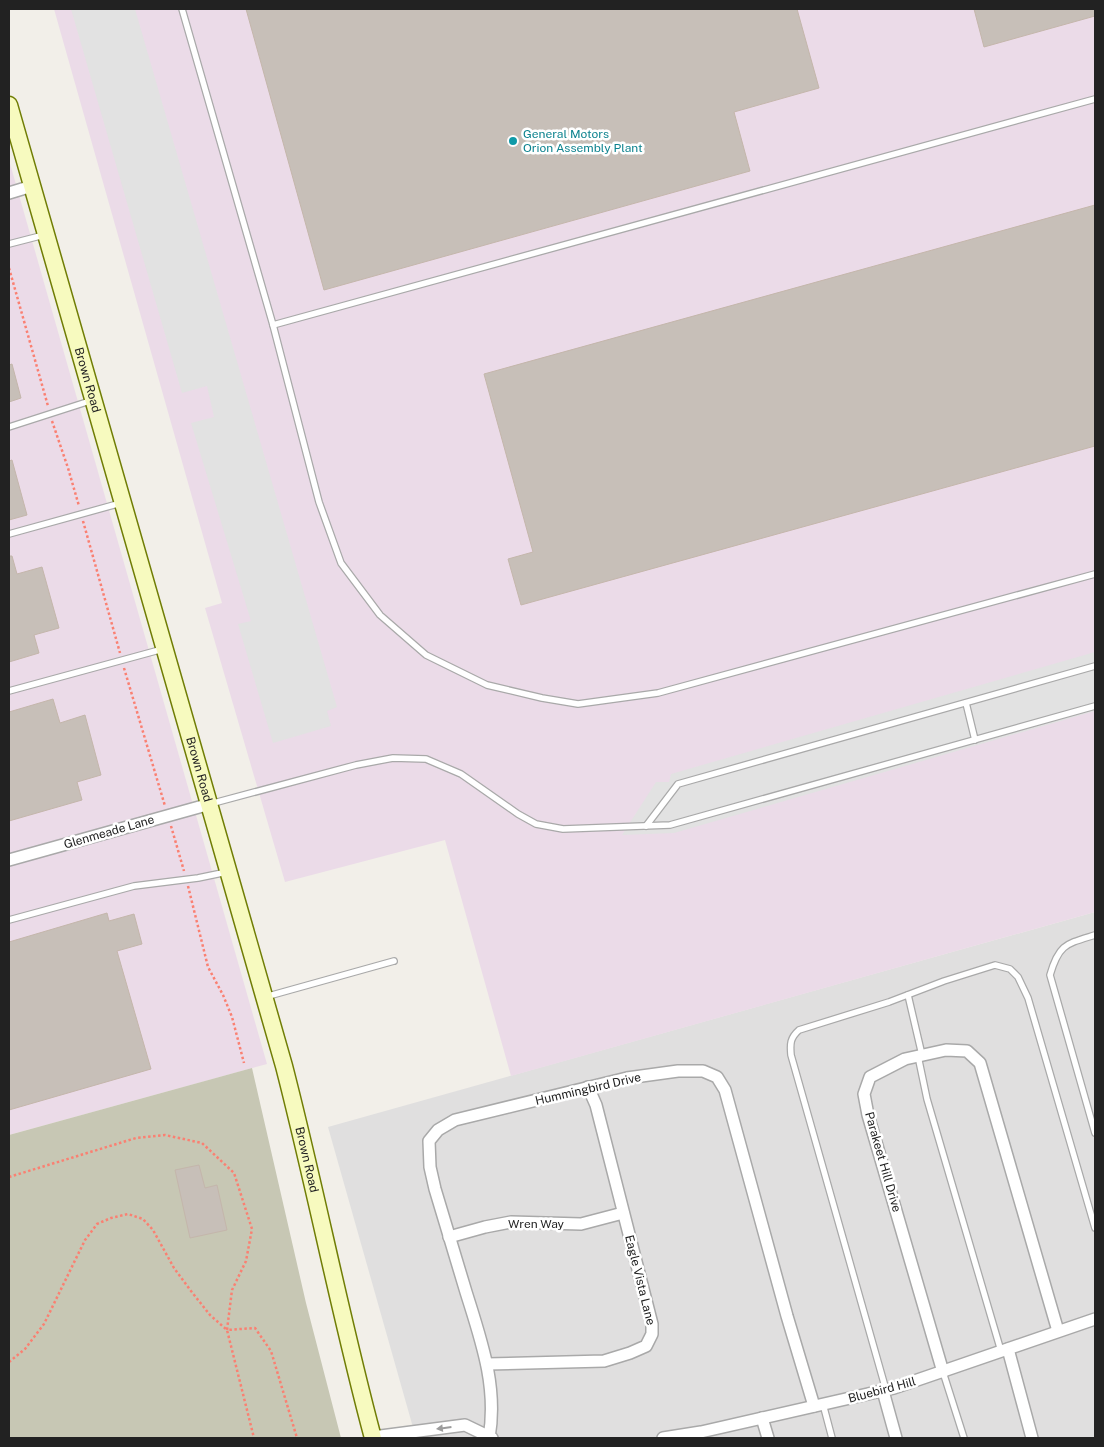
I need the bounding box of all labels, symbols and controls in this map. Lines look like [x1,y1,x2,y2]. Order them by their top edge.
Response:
place label: General Motors Orion Assembly Plant [523,127,643,155]
marker: General Motors Orion Assembly Plant [507,135,519,147]
street label: Brown Road [72,346,104,414]
street label: Brown Road [183,735,215,803]
street label: Glenmeade Lane [62,812,156,852]
street label: Hummingbird Drive [534,1070,642,1108]
street label: Parakeet Hill Drive [862,1110,904,1214]
street label: Brown Road [292,1125,321,1194]
street label: Wren Way [508,1217,565,1231]
street label: Eagle Vista Lane [622,1233,658,1327]
street label: Bluebird Hill [847,1374,918,1406]
one-way arrow [435,1424,451,1432]

